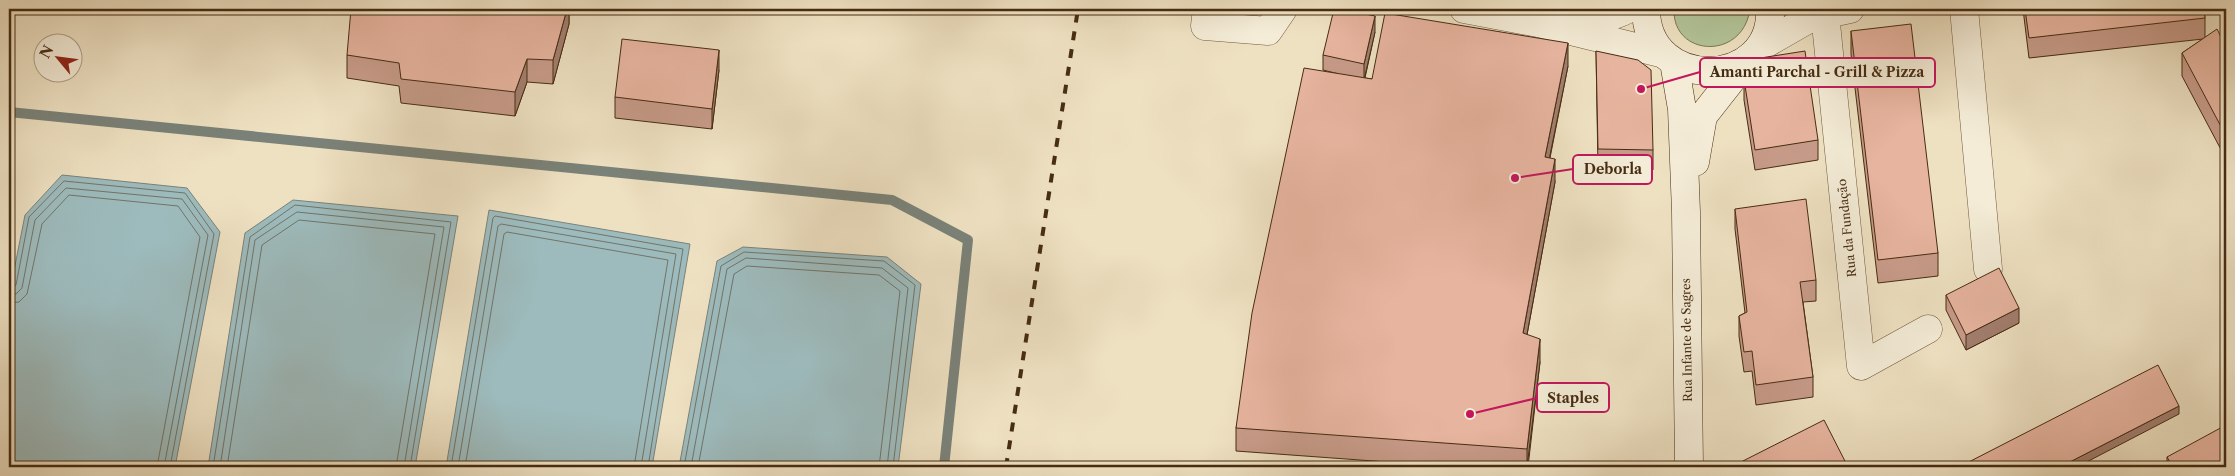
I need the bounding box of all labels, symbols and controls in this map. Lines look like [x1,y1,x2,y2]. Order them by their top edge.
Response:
north arrow [32,32,82,82]
text: N [36,42,57,61]
callout: Amanti Parchal - Grill & Pizza [1700,58,1935,87]
text: Amanti Parchal - Grill & Pizza [1709,63,1925,81]
callout: Deborla [1573,155,1652,184]
text: Deborla [1584,160,1643,178]
street label: Rua da Fundação [1834,178,1859,278]
street label: Rua Infante de Sagres [1678,278,1695,402]
callout: Staples [1537,383,1609,412]
text: Staples [1547,389,1599,407]

